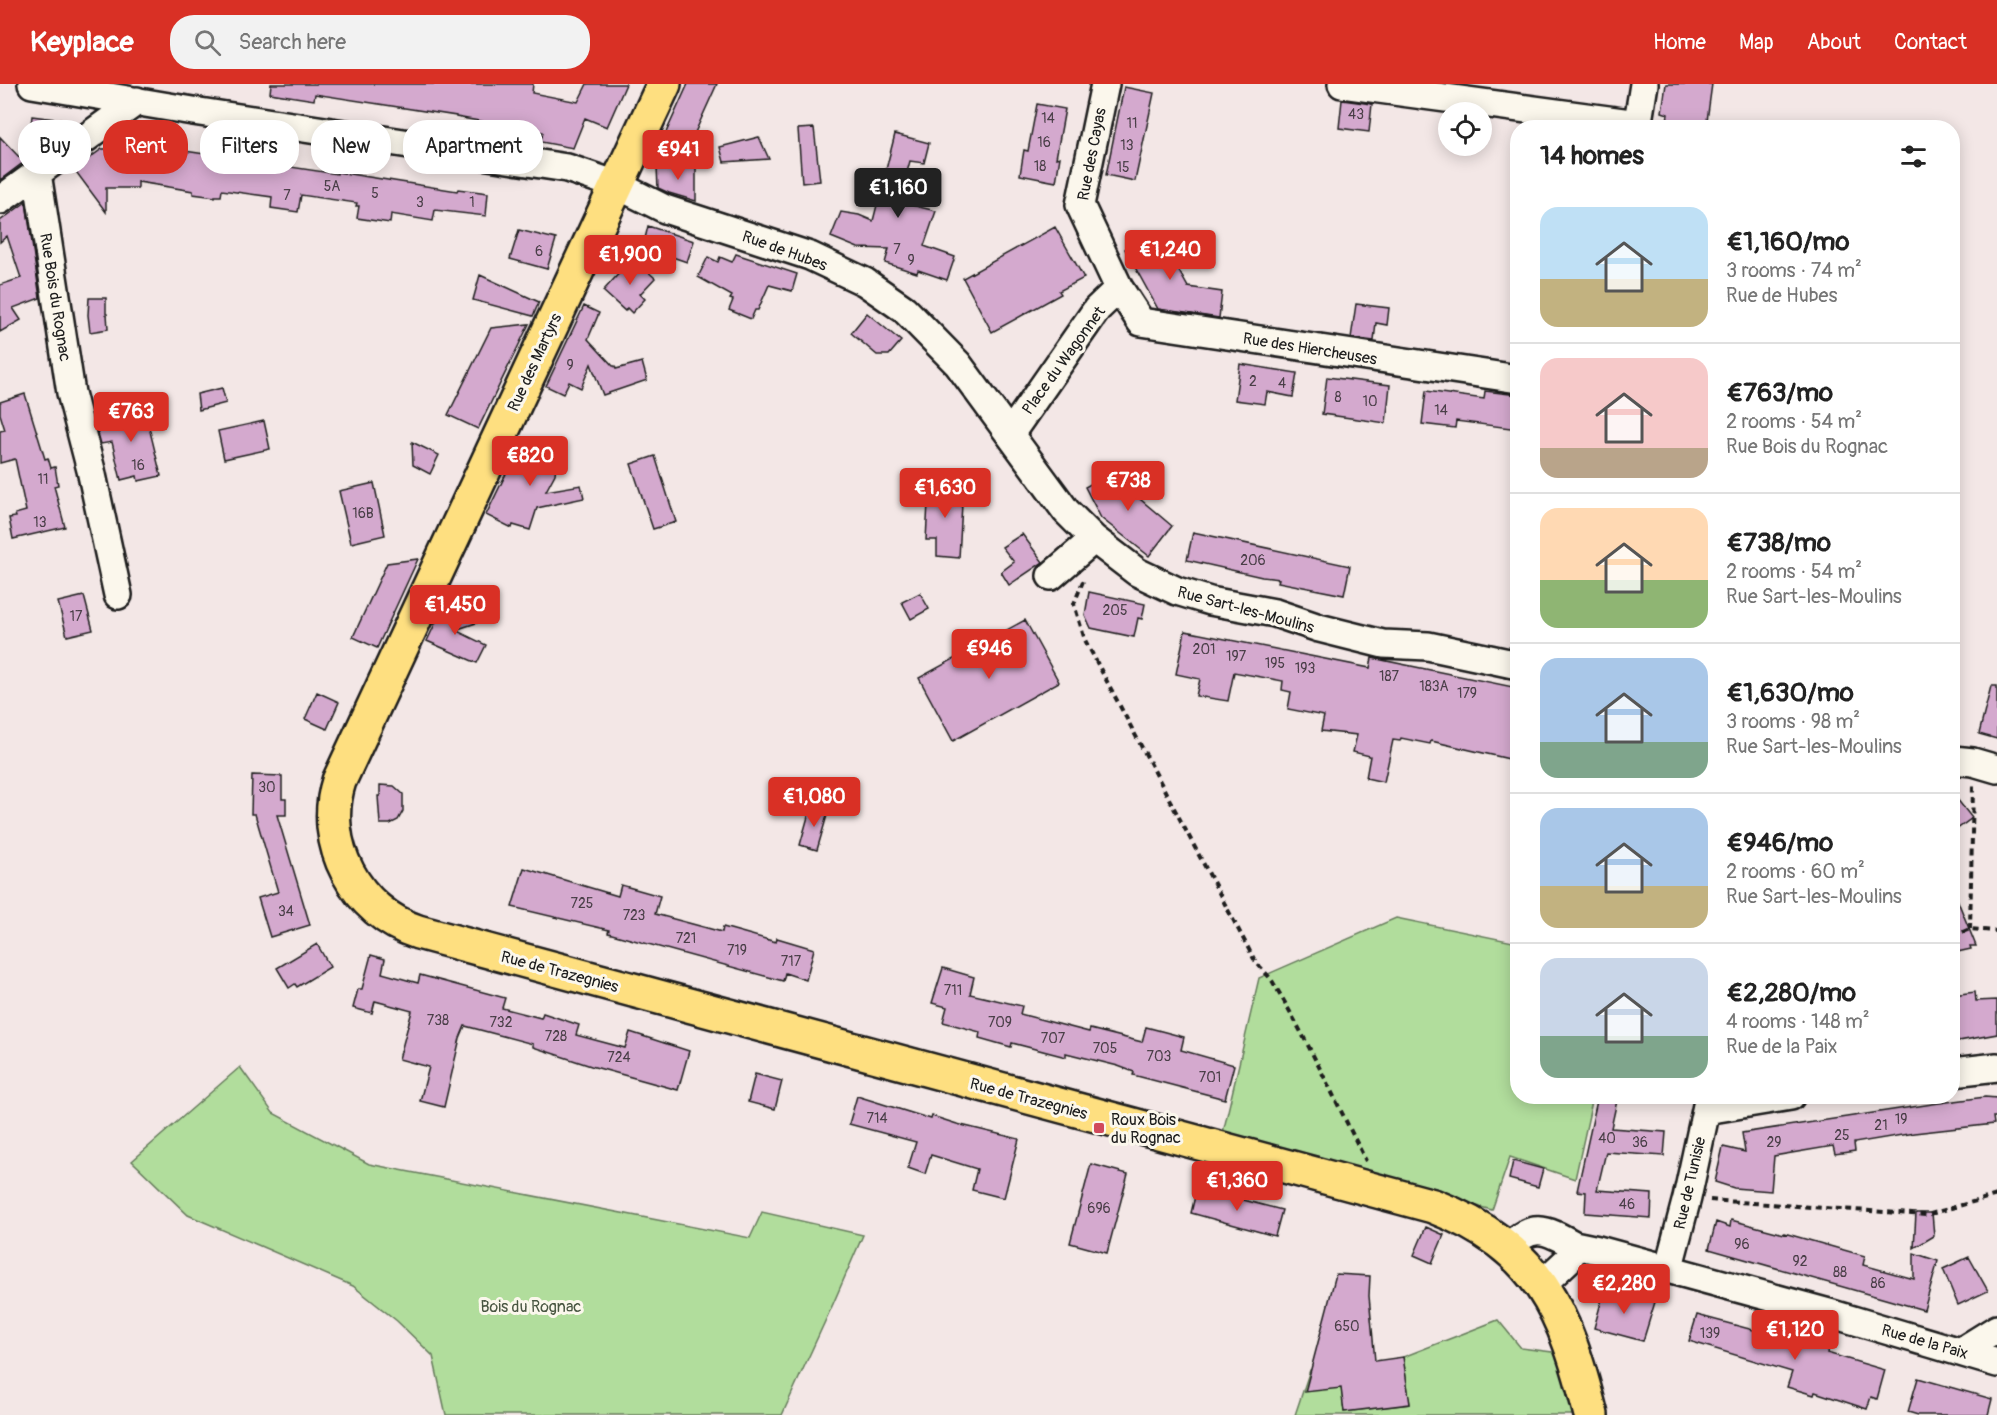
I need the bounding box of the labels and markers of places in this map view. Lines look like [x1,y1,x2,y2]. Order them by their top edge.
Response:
pin: €941 [642,130,714,181]
pin: €1,160 [849,168,947,219]
pin: €1,240 [1121,230,1219,281]
pin: €1,900 [581,235,679,286]
pin: €763 [95,392,167,443]
pin: €820 [494,436,566,487]
pin: €738 [1092,461,1164,512]
pin: €1,630 [896,468,994,519]
pin: €1,450 [406,585,504,636]
pin: €946 [953,629,1025,680]
pin: €1,080 [765,777,863,828]
place label: Roux Bois du Rognac [1111,1110,1181,1148]
marker: Roux Bois du Rognac [1092,1121,1106,1135]
pin: €1,360 [1188,1161,1286,1212]
pin: €2,280 [1575,1264,1673,1315]
pin: €1,120 [1746,1310,1844,1361]

